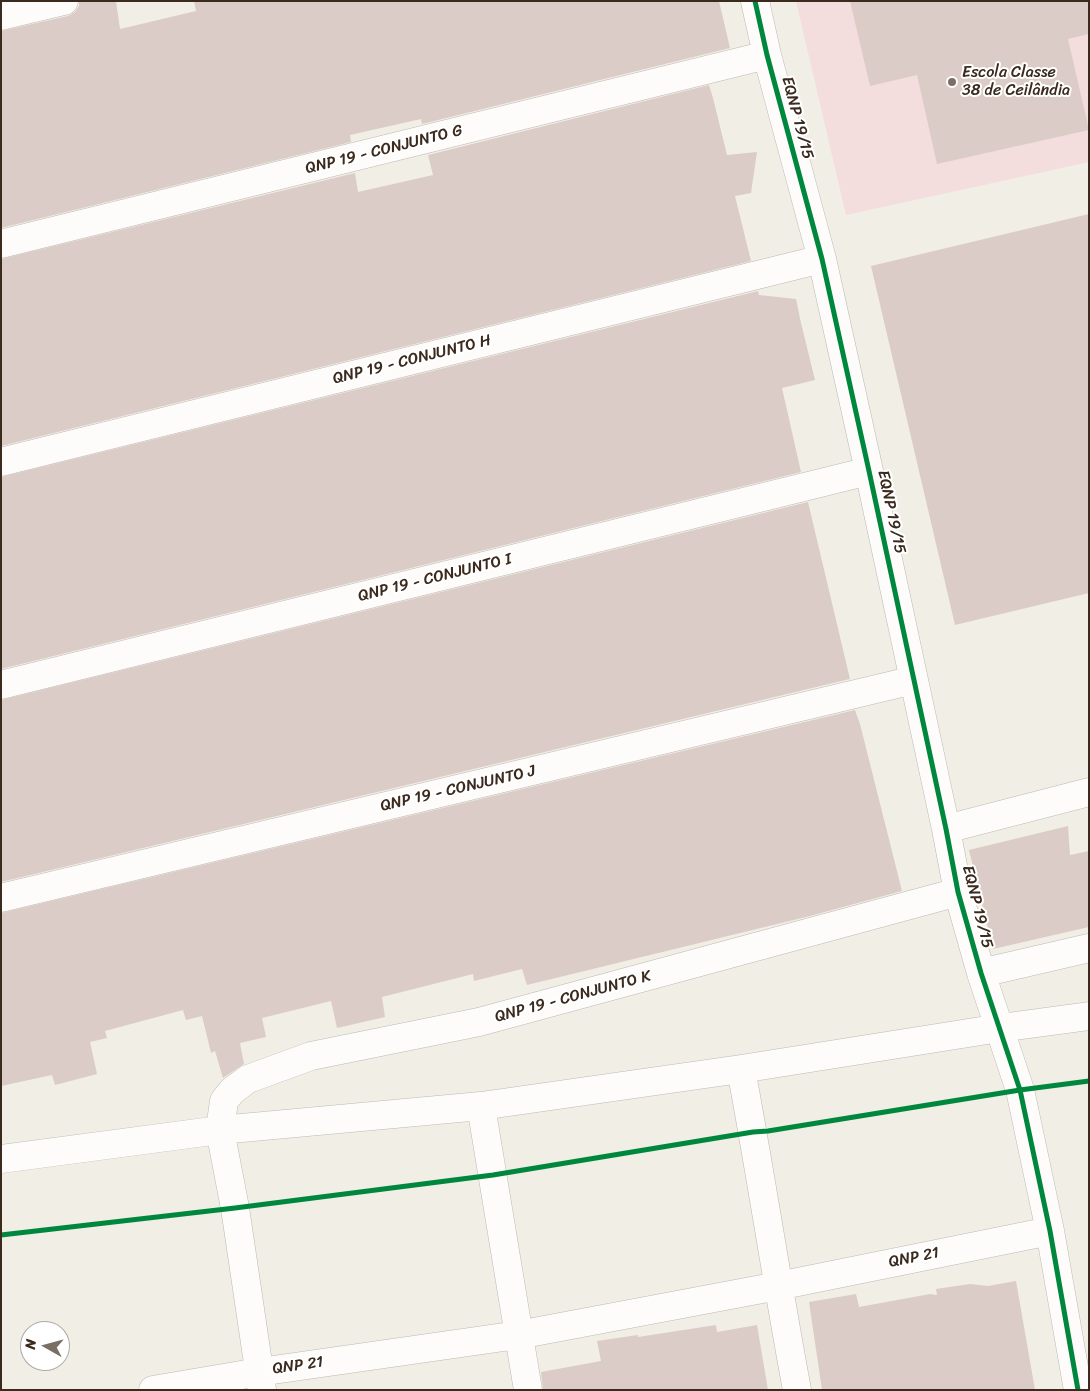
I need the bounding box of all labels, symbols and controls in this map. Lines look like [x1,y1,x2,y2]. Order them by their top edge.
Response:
place label: Escola Classe 38 de Ceilândia [962,63,1070,101]
street label: EQNP 19/15 [777,74,817,162]
marker: Escola Classe 38 de Ceilândia [946,76,958,88]
street label: QNP 19 - CONJUNTO G [304,121,464,179]
street label: QNP 19 - CONJUNTO H [331,331,493,389]
street label: EQNP 19/15 [873,468,909,556]
street label: QNP 19 - CONJUNTO I [356,550,514,606]
street label: QNP 19 - CONJUNTO J [379,762,537,816]
street label: EQNP 19/15 [957,863,997,951]
street label: QNP 19 - CONJUNTO K [493,967,653,1027]
street label: QNP 21 [887,1244,941,1272]
north arrow [20,1321,70,1371]
text: N [18,1338,44,1351]
street label: QNP 21 [271,1353,325,1379]

